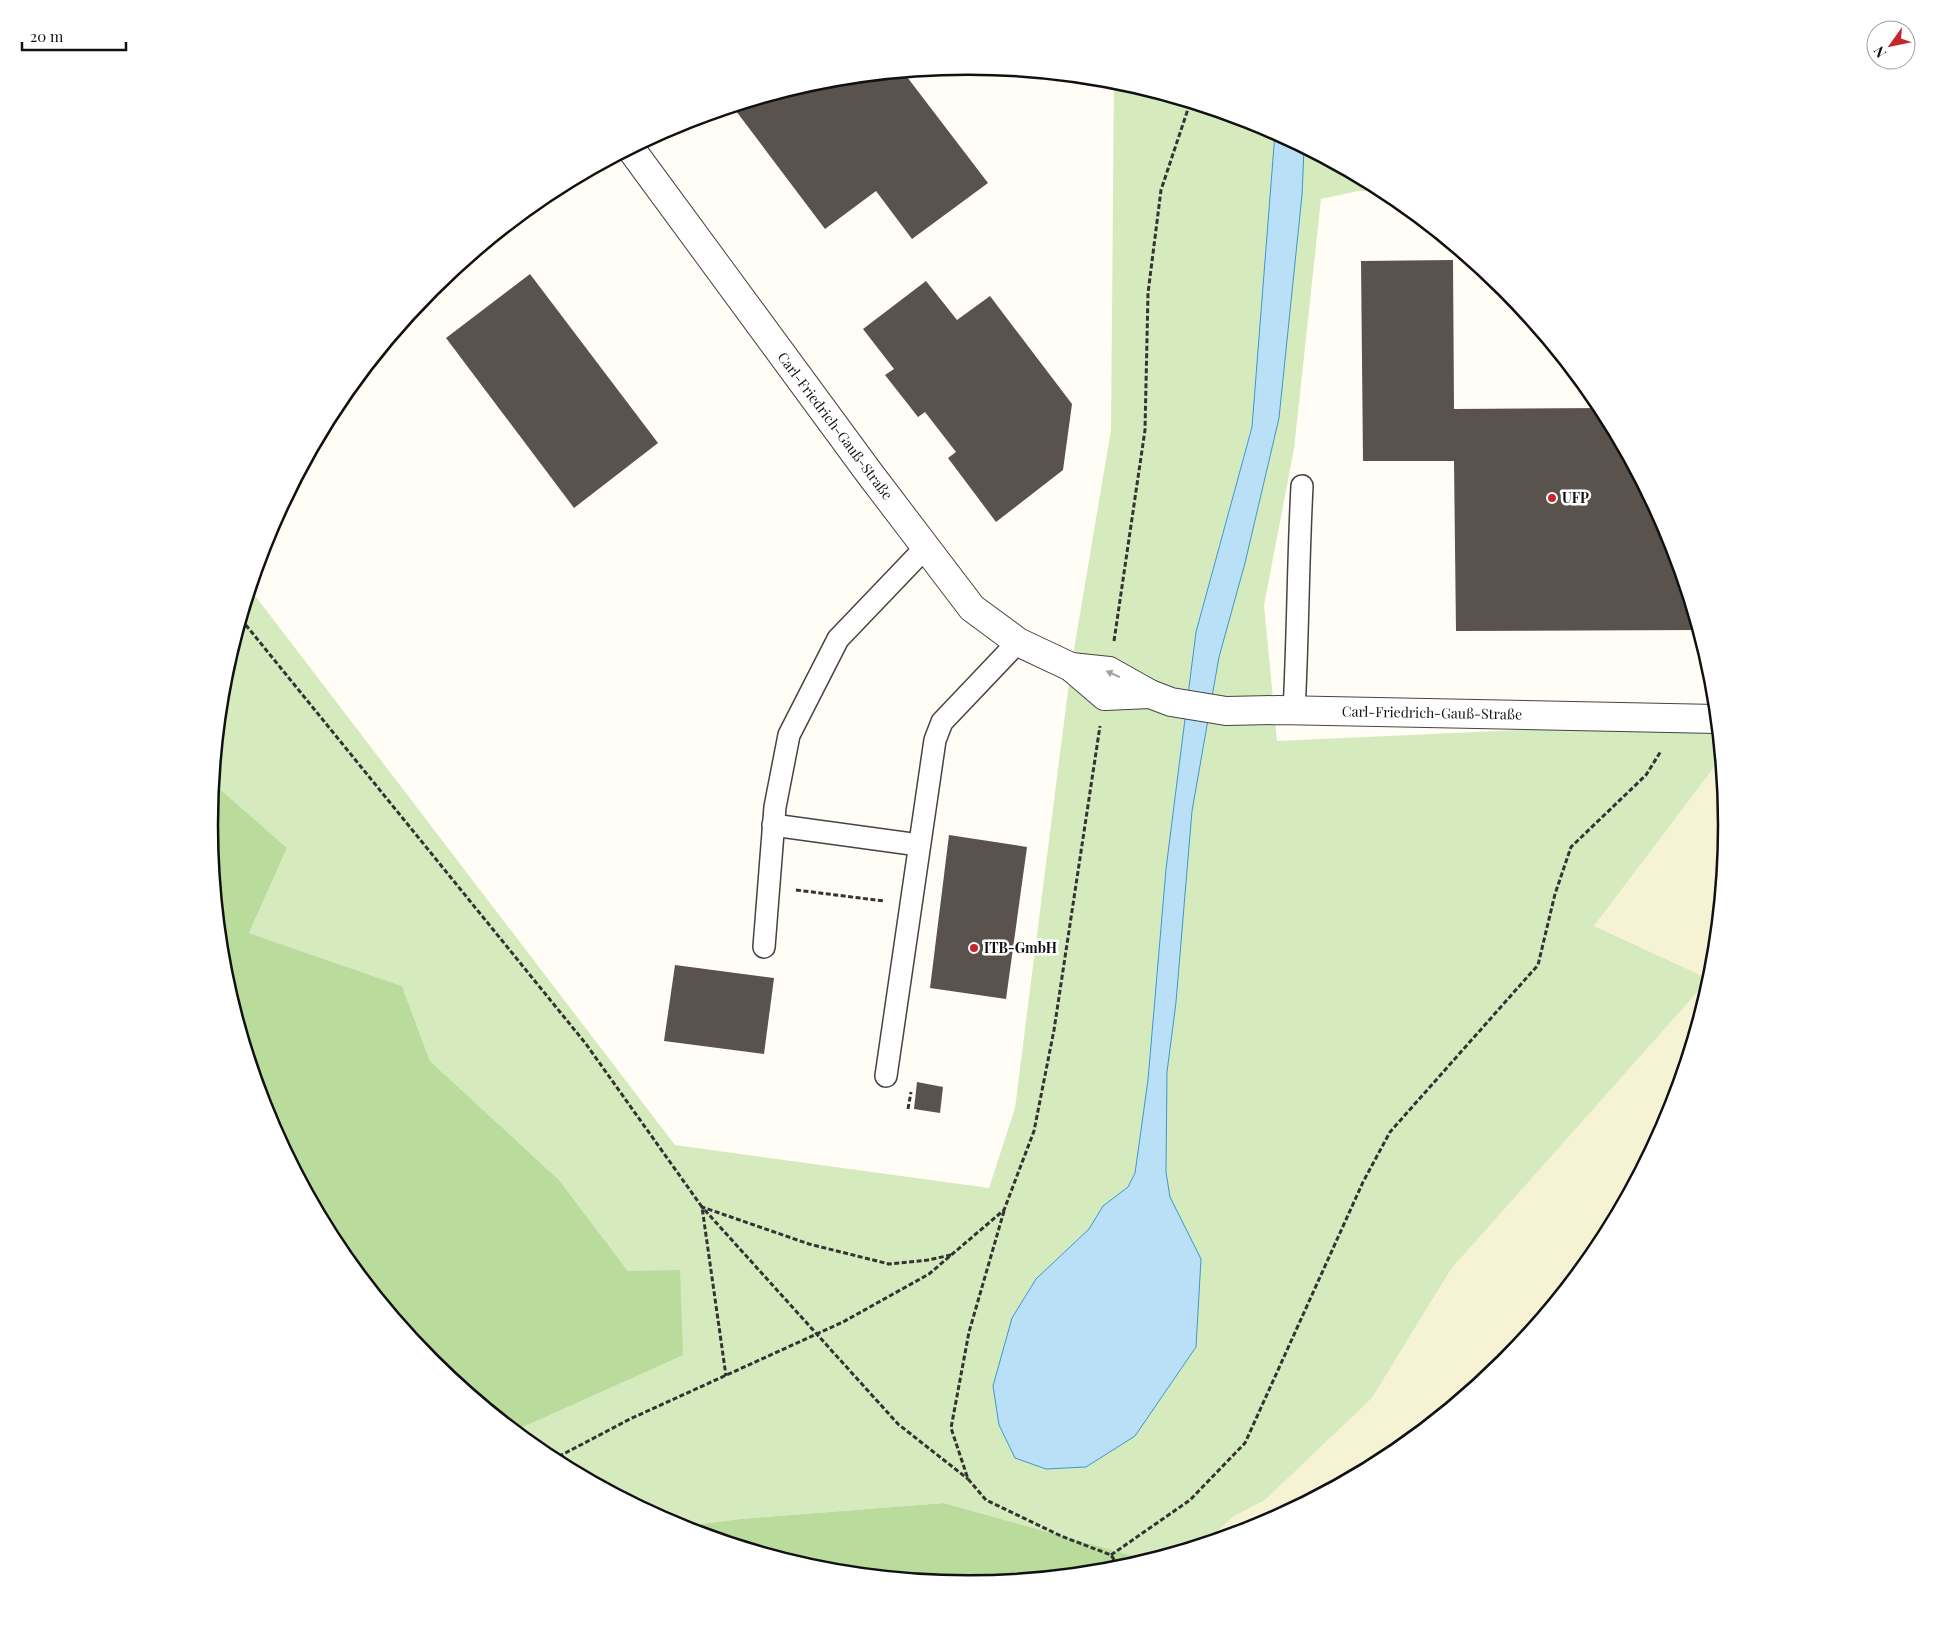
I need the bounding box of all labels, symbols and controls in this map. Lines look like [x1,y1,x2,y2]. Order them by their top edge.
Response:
scale bar [22,20,126,52]
north arrow [1866,20,1916,70]
text: 20 m [30,26,64,46]
text: N [1869,43,1890,62]
street label: Carl-Friedrich-Gauß-Straße [774,348,897,503]
place label: UFP [1562,488,1589,507]
marker: UFP [1546,492,1558,504]
one-way arrow [1106,670,1120,678]
street label: Carl-Friedrich-Gauß-Straße [1342,701,1522,724]
place label: ITB-GmbH [984,938,1057,957]
marker: ITB-GmbH [968,942,980,954]

